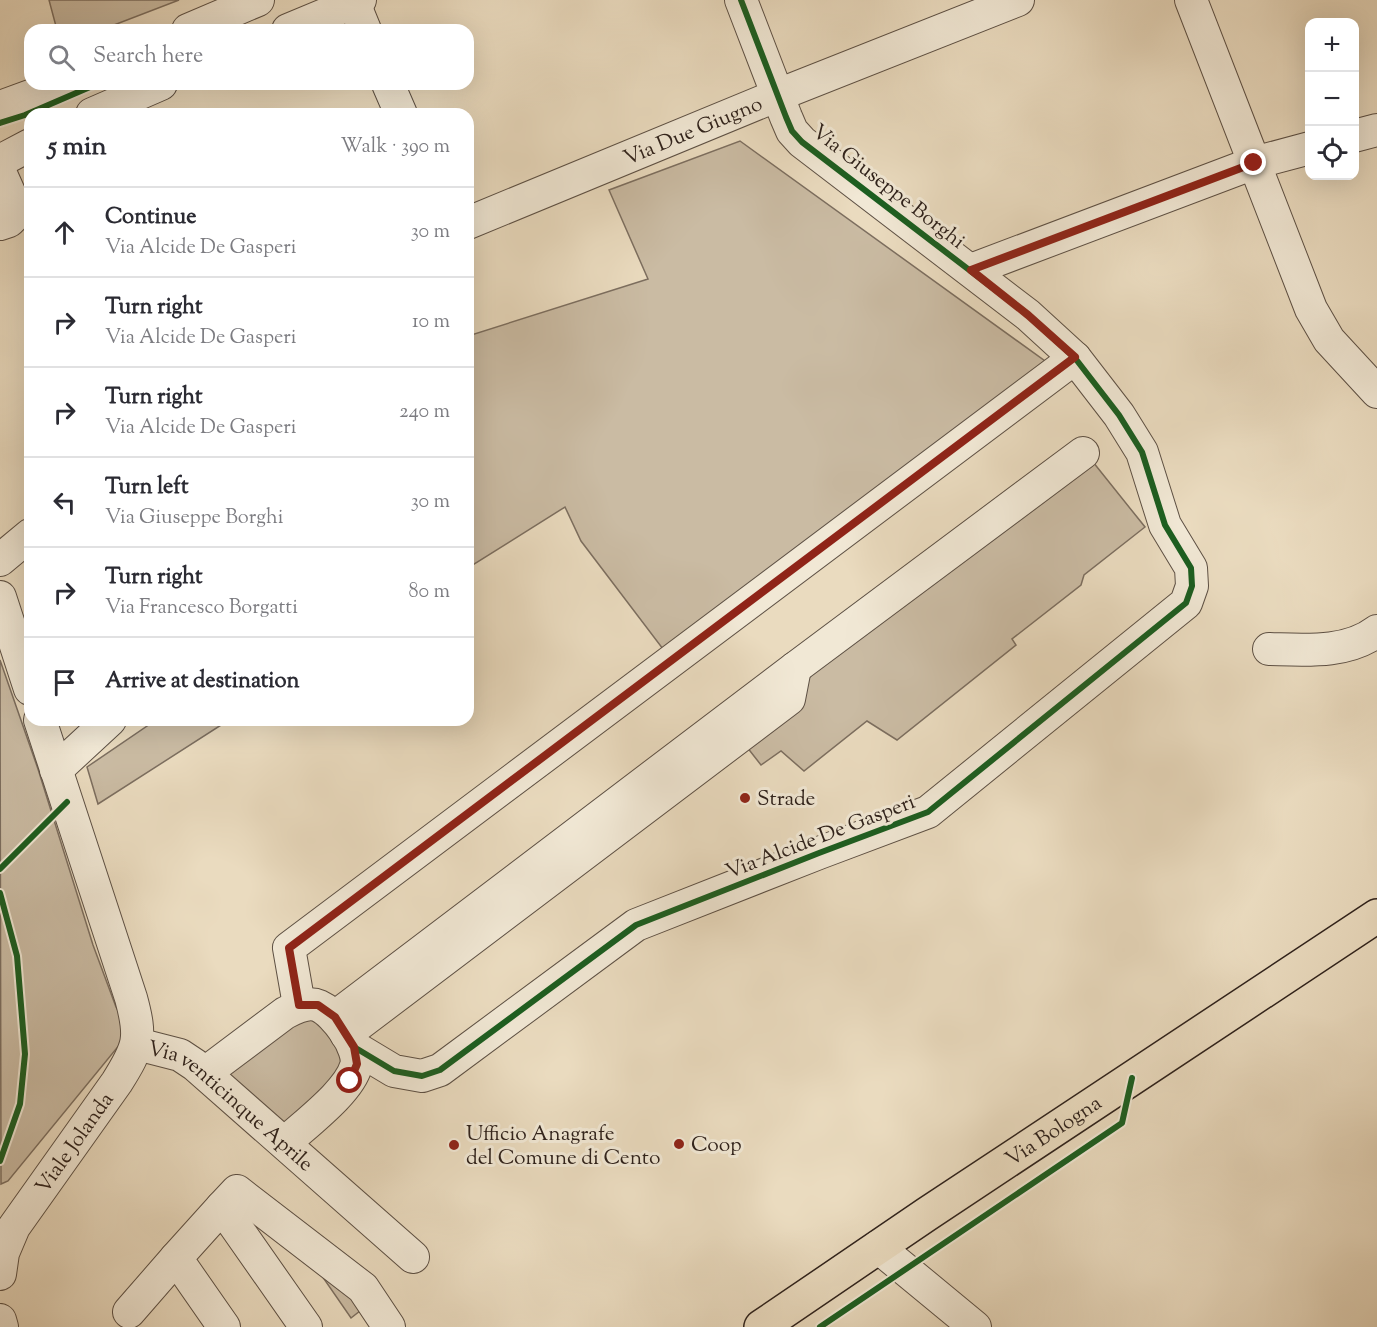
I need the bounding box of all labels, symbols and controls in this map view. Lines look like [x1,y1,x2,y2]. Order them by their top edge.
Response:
map controls [1305,18,1359,180]
button: + [1305,18,1359,72]
search box [24,24,474,90]
icon: search [45,41,78,74]
text: Search here [93,41,203,73]
button: − [1305,72,1359,126]
street label: Via Due Giugno [619,90,767,174]
street label: Via Giuseppe Borghi [805,118,971,257]
button: locate [1305,126,1359,180]
text: 5 min [48,129,107,166]
text: Walk · 390 m [341,133,450,162]
route end [1240,149,1266,175]
text: Continue [105,202,196,234]
icon: ahead [48,216,81,249]
text: 30 m [411,218,450,247]
text: Via Alcide De Gasperi [105,234,297,263]
text: Turn right [105,292,202,324]
icon: right [48,306,81,339]
text: 10 m [412,308,450,337]
text: Via Alcide De Gasperi [105,324,297,353]
text: Turn right [105,382,202,414]
icon: right [48,396,81,429]
text: 240 m [399,398,450,427]
text: Via Alcide De Gasperi [105,414,297,443]
text: Turn left [105,472,188,504]
icon: left [48,486,81,519]
text: 30 m [411,488,450,517]
text: Via Giuseppe Borghi [105,504,283,533]
text: Turn right [105,562,202,594]
icon: right [48,576,81,609]
text: 80 m [409,578,450,607]
text: Via Francesco Borgatti [105,594,298,623]
icon: arrive [48,666,81,699]
text: Arrive at destination [105,666,300,698]
place label: Strade [757,785,815,815]
street label: Via Alcide De Gasperi [721,788,920,888]
marker: Strade [738,791,752,805]
street label: Via venticinque Aprile [144,1034,319,1179]
route start [336,1067,362,1093]
street label: Viale Jolanda [29,1087,122,1201]
street label: Via Bologna [1000,1089,1109,1175]
place label: Ufficio Anagrafe del Comune di Cento [466,1120,661,1174]
place label: Coop [691,1131,742,1161]
marker: Coop [672,1137,686,1151]
marker: Ufficio Anagrafe del Comune di Cento [447,1138,461,1152]

